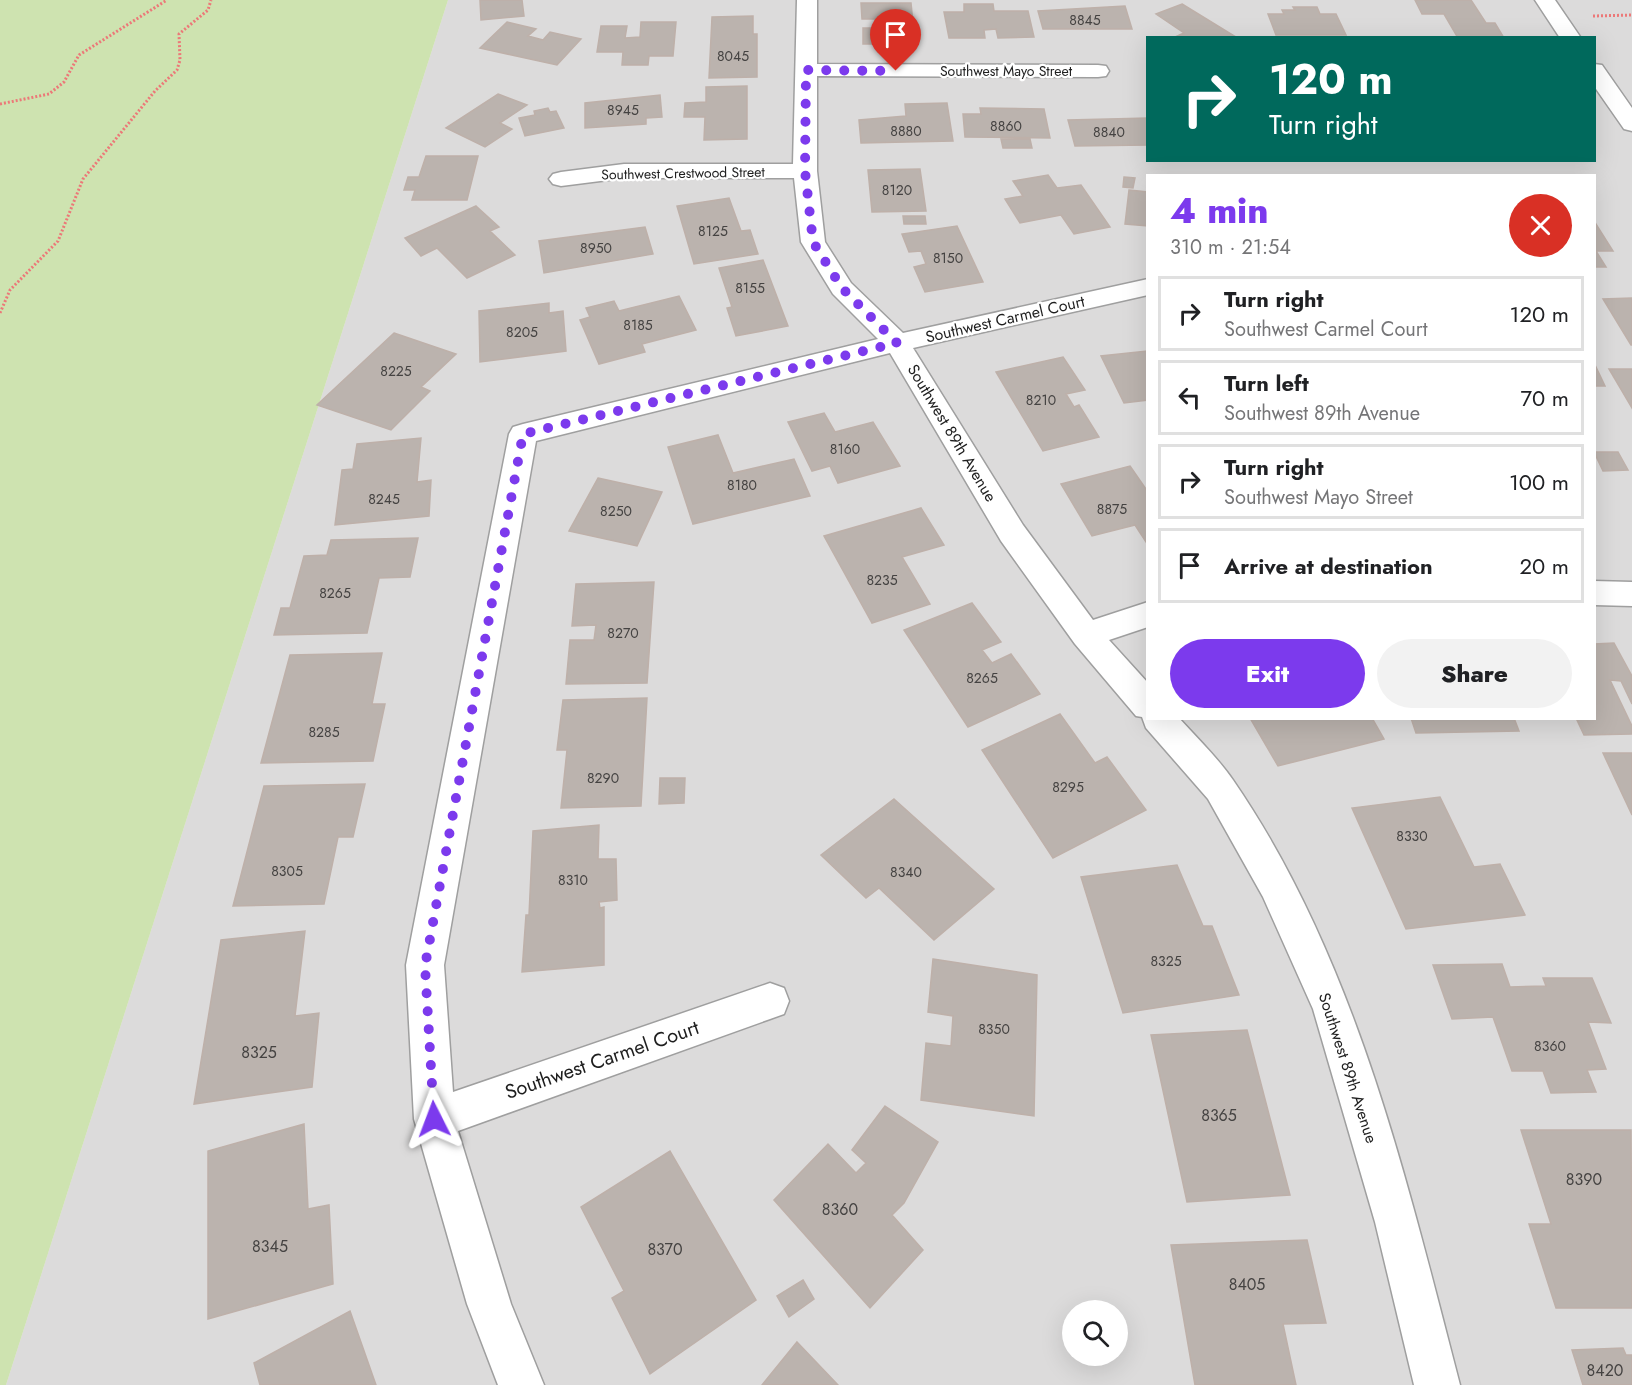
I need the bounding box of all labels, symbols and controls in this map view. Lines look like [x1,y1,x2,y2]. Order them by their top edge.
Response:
pin [870,9,921,71]
house number: 8845 [1069,10,1101,30]
icon: arrive [879,18,912,51]
house number: 8045 [717,46,749,66]
text: 120 m [1269,49,1393,110]
icon: right [1170,60,1248,138]
street label: Southwest Mayo Street [940,61,1073,81]
house number: 8945 [607,100,639,120]
text: Turn right [1269,105,1377,144]
house number: 8860 [990,116,1022,136]
house number: 8880 [890,121,922,141]
house number: 8840 [1093,122,1125,142]
street label: Southwest Crestwood Street [601,162,766,184]
house number: 8120 [882,180,912,200]
text: 4 min [1170,184,1268,236]
button: close [1509,194,1572,257]
house number: 8125 [698,221,728,241]
text: 310 m · 21:54 [1170,233,1291,262]
house number: 8950 [580,238,612,258]
house number: 8150 [933,248,963,268]
house number: 8155 [735,278,765,298]
text: Turn right [1224,283,1324,315]
street label: Southwest Carmel Court [923,289,1087,349]
icon: right [1173,297,1206,330]
text: 120 m [1510,298,1569,330]
house number: 8185 [623,315,653,335]
text: Southwest Carmel Court [1224,315,1428,344]
house number: 8205 [506,322,538,342]
street label: Southwest 89th Avenue [902,360,1002,506]
house number: 8225 [380,361,412,381]
text: Turn left [1224,367,1309,399]
icon: left [1173,381,1206,414]
text: 70 m [1520,382,1569,414]
house number: 8210 [1026,390,1056,410]
text: Southwest 89th Avenue [1224,399,1420,428]
house number: 8160 [830,439,860,459]
text: Turn right [1224,451,1324,483]
icon: right [1173,465,1206,498]
text: 100 m [1509,466,1569,498]
house number: 8180 [727,475,757,495]
text: Southwest Mayo Street [1224,483,1413,512]
house number: 8245 [368,489,400,509]
house number: 8875 [1097,499,1127,519]
house number: 8250 [600,501,632,521]
icon: arrive [1173,549,1206,582]
text: Arrive at destination [1224,550,1433,582]
text: 20 m [1520,550,1569,582]
house number: 8235 [866,570,898,590]
house number: 8265 [319,583,351,603]
house number: 8270 [607,623,639,643]
button: Exit [1170,639,1365,708]
button: Share [1377,639,1572,708]
house number: 8265 [966,668,998,688]
house number: 8285 [308,722,340,742]
house number: 8290 [587,768,619,788]
house number: 8295 [1052,777,1084,797]
house number: 8330 [1396,826,1428,846]
house number: 8305 [271,861,303,881]
house number: 8340 [890,862,922,882]
house number: 8310 [558,870,588,890]
house number: 8325 [1150,951,1182,971]
street label: Southwest 89th Avenue [1313,990,1383,1146]
street label: Southwest Carmel Court [501,1013,703,1107]
house number: 8350 [978,1019,1010,1039]
house number: 8360 [1534,1036,1566,1056]
house number: 8325 [241,1041,277,1064]
position arrow [402,1087,466,1151]
house number: 8365 [1201,1104,1237,1127]
house number: 8390 [1566,1168,1602,1191]
house number: 8360 [822,1198,858,1221]
house number: 8345 [252,1235,288,1258]
house number: 8370 [647,1238,683,1261]
house number: 8405 [1229,1273,1265,1296]
map controls [1062,1300,1128,1366]
button: search [1062,1300,1128,1366]
house number: 8420 [1587,1359,1623,1382]

